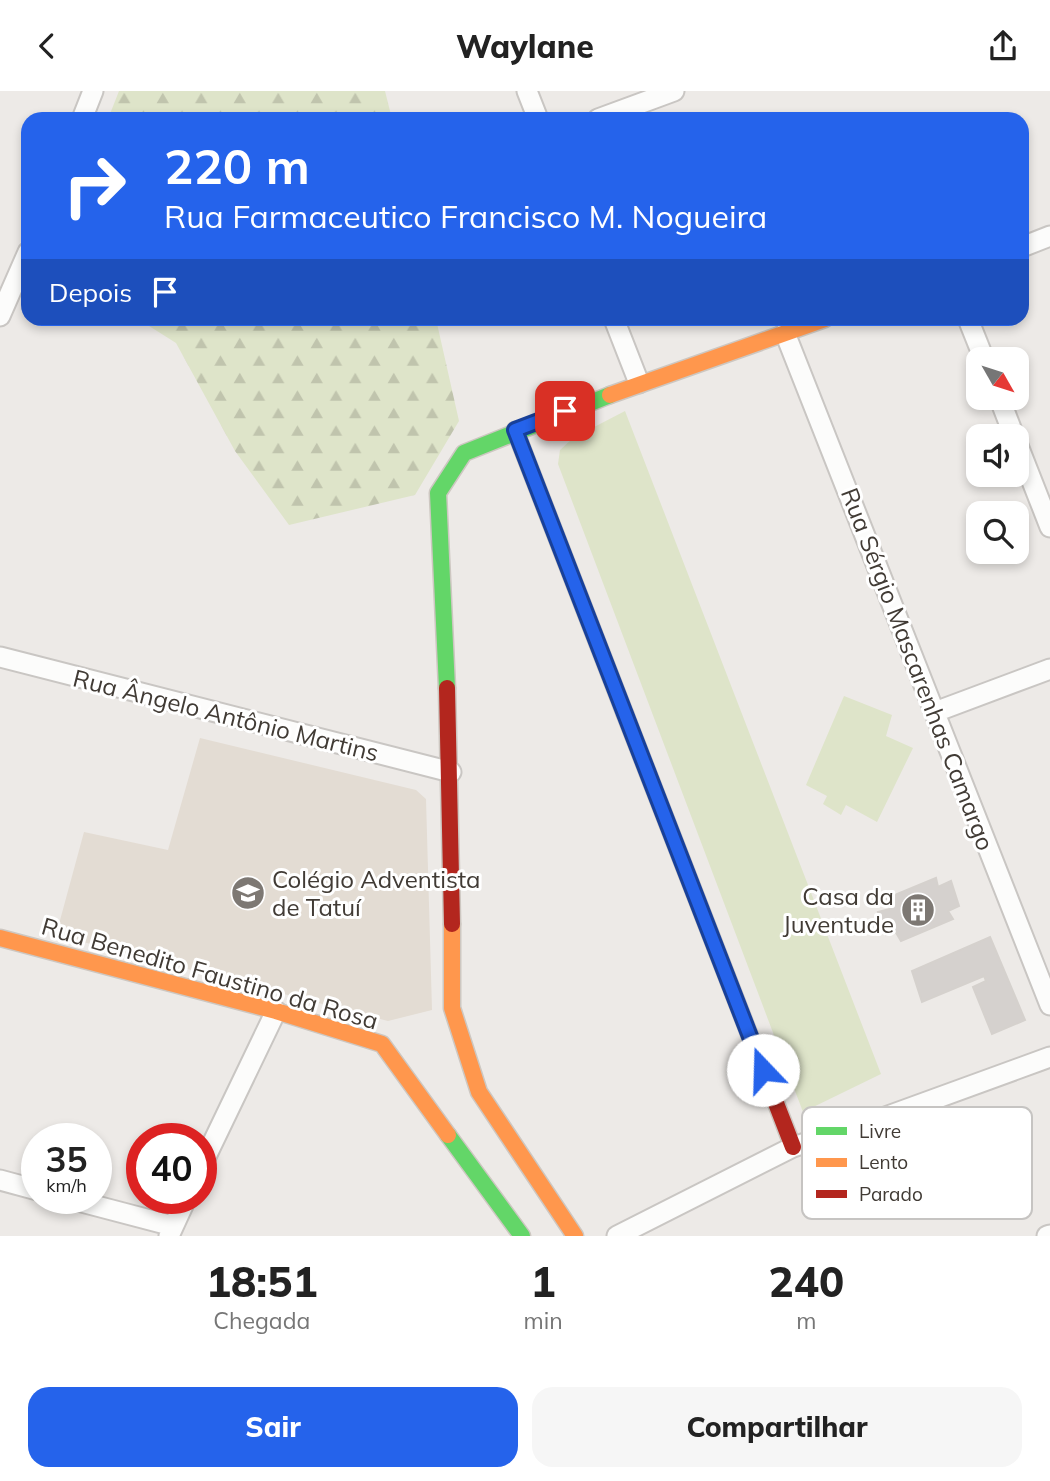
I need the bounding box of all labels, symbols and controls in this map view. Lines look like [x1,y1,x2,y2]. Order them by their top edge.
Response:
text: Waylane [456,26,594,66]
icon: back [28,27,66,65]
icon: share [984,27,1022,65]
text: 220 m [164,135,310,196]
icon: right [49,140,140,231]
text: Rua Farmaceutico Francisco M. Nogueira [164,196,767,236]
icon: arrive [146,273,184,311]
text: Depois [49,276,132,309]
north arrow [966,347,1029,409]
map controls [966,347,1029,564]
pin [535,381,595,441]
icon: arrive [546,392,584,430]
button: sound [966,424,1029,487]
street label: Rua Sérgio Mascarenhas Camargo [835,484,1001,854]
button: search [966,501,1029,564]
street label: Rua Ângelo Antônio Martins [70,662,382,768]
place label: Colégio Adventista de Tatuí [272,864,481,922]
school or university icon: Colégio Adventista de Tatuí [229,874,267,912]
place label: Casa da Juventude [783,881,894,939]
building icon: Casa da Juventude [899,891,937,929]
street label: Rua Benedito Faustino da Rosa [38,911,382,1035]
position arrow [726,1033,800,1107]
legend [802,1107,1032,1219]
text: Livre [859,1119,901,1143]
speed limit sign: 40 [126,1123,217,1214]
text: 35 [45,1137,88,1181]
text: Lento [859,1150,908,1174]
text: km/h [46,1174,87,1197]
text: Parado [859,1182,923,1206]
text: 18:51 [206,1255,318,1308]
text: 1 [530,1255,556,1308]
text: 240 [769,1255,844,1308]
text: Chegada [213,1306,310,1335]
text: min [523,1306,563,1335]
text: m [796,1306,816,1335]
button: Sair [28,1387,518,1467]
button: Compartilhar [532,1387,1022,1467]

